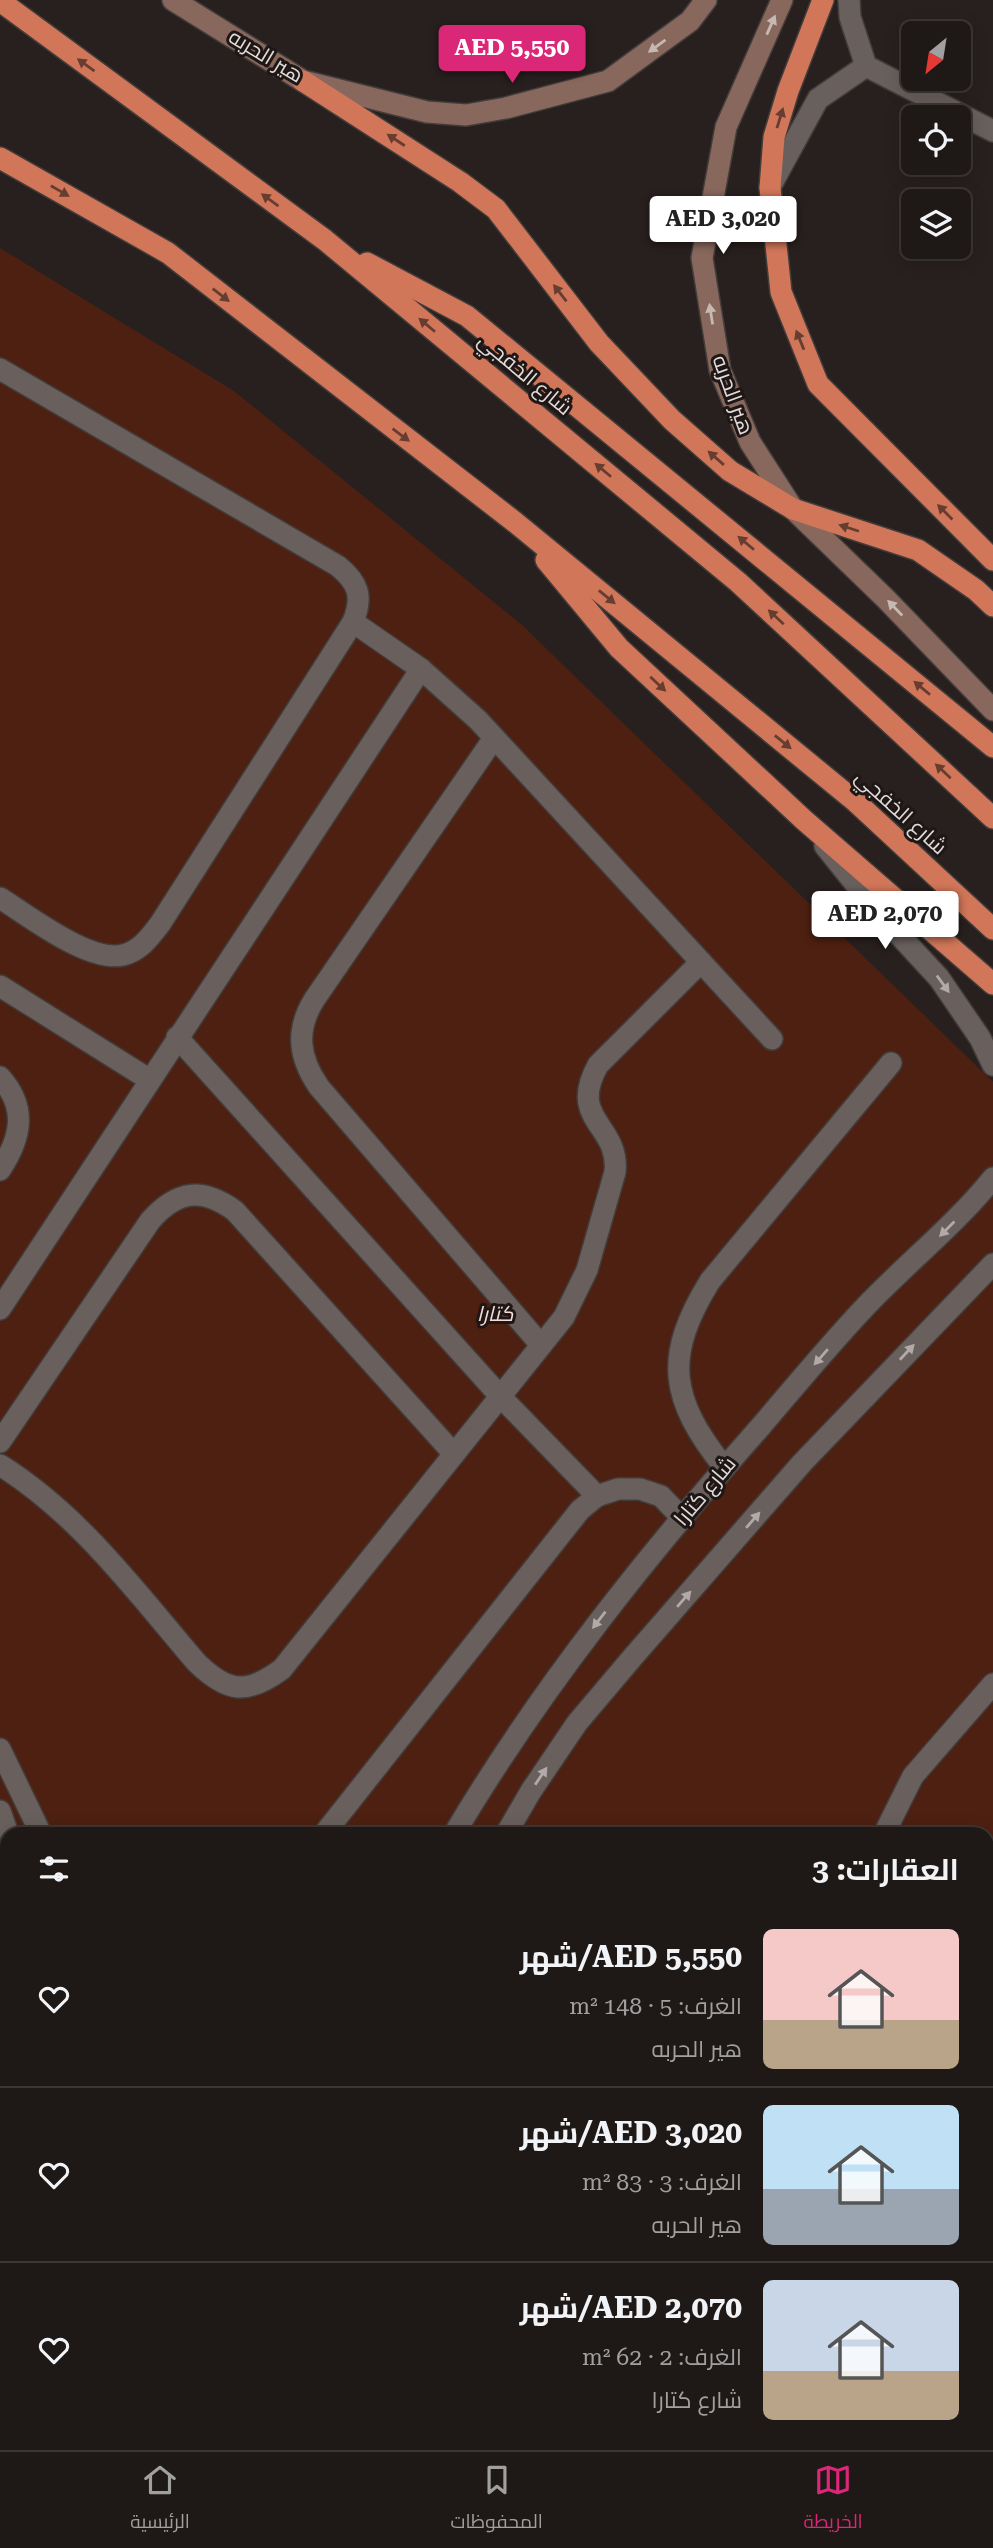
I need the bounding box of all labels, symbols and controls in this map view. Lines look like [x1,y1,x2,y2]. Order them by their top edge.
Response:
one-way arrow [765,15,777,35]
north arrow [901,21,971,91]
map controls [901,21,971,259]
street label: هير الحربه [224,24,308,88]
pin: AED 5,550 [432,25,592,85]
text: AED 5,550 [455,34,569,61]
one-way arrow [648,39,666,53]
one-way arrow [78,57,96,72]
button: locate [901,105,971,175]
one-way arrow [775,107,785,128]
one-way arrow [386,134,406,147]
one-way arrow [50,185,69,197]
button: layers [901,189,971,259]
one-way arrow [261,193,279,207]
pin: AED 3,020 [643,196,803,256]
text: AED 3,020 [666,205,780,232]
one-way arrow [553,285,568,303]
one-way arrow [212,288,230,303]
one-way arrow [705,303,716,325]
one-way arrow [419,317,437,332]
street label: شارع الخفجي [471,328,577,423]
one-way arrow [795,329,806,350]
street label: هير الحربه [708,352,758,438]
one-way arrow [392,428,410,442]
one-way arrow [707,450,725,466]
one-way arrow [594,462,612,477]
one-way arrow [937,504,953,521]
one-way arrow [839,522,860,532]
one-way arrow [738,536,755,551]
one-way arrow [597,590,615,605]
one-way arrow [886,599,903,616]
one-way arrow [768,609,785,625]
one-way arrow [649,676,666,692]
one-way arrow [913,680,931,695]
one-way arrow [773,734,791,749]
one-way arrow [935,764,952,780]
street label: شارع الخفجي [848,765,952,862]
pin: AED 2,070 [805,892,965,951]
text: AED 2,070 [828,900,942,927]
one-way arrow [935,975,949,993]
one-way arrow [938,1220,955,1237]
park label: كتارا [477,1302,513,1326]
one-way arrow [898,1344,914,1361]
one-way arrow [814,1348,830,1365]
street label: شارع كتارا [669,1452,742,1532]
one-way arrow [745,1511,761,1529]
one-way arrow [676,1590,692,1608]
one-way arrow [592,1611,607,1629]
one-way arrow [535,1766,548,1786]
icon: filters [35,1850,73,1888]
text: العقارات: 3 [812,1852,959,1887]
text: AED 5,550/شهر [520,1939,742,1974]
icon: home [819,1957,903,2041]
icon: heart [35,1980,73,2018]
text: الغرف: 5 · 148 m² [569,1993,742,2020]
text: هير الحربه [651,2036,742,2063]
text: AED 3,020/شهر [520,2115,742,2150]
icon: home [819,2133,903,2217]
icon: heart [35,2156,73,2194]
text: الغرف: 3 · 83 m² [582,2169,742,2196]
text: هير الحربه [651,2212,742,2239]
text: AED 2,070/شهر [520,2290,742,2325]
icon: home [819,2308,903,2392]
icon: heart [35,2331,73,2369]
text: الغرف: 2 · 62 m² [582,2344,742,2371]
text: شارع كتارا [651,2387,742,2414]
tab: الرئيسية [130,2461,190,2539]
tab: المحفوظات [450,2461,543,2539]
tab: الخريطة [803,2461,863,2539]

